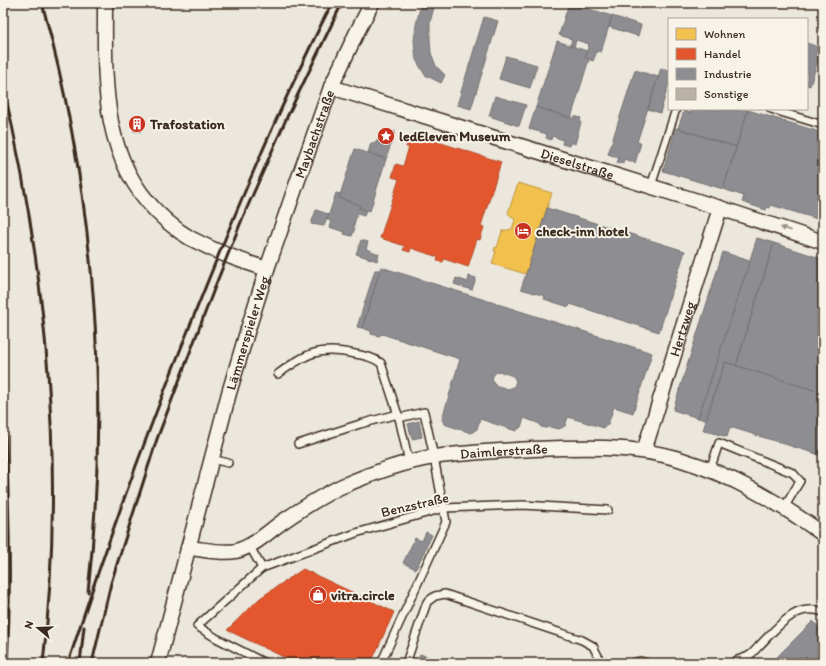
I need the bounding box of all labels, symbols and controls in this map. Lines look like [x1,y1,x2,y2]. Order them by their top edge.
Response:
legend [668,18,808,110]
text: Wohnen [704,27,746,41]
text: Handel [704,47,741,61]
text: Industrie [704,67,752,81]
street label: Maybachstraße [291,87,338,180]
text: Sonstige [704,87,749,101]
building icon: Trafostation [127,114,147,134]
place label: Trafostation [149,116,225,133]
place icon: ledEleven Museum [376,126,396,146]
place label: ledEleven Museum [399,128,511,145]
street label: Dieselstraße [539,144,616,183]
hotel icon: check-inn hotel [513,221,533,241]
place label: check-inn hotel [536,223,630,240]
one-way arrow [780,226,792,232]
street label: Lämmerspieler Weg [222,273,273,392]
street label: Hertzweg [666,298,699,359]
street label: Daimlerstraße [459,440,548,462]
street label: Benzstraße [379,489,451,521]
shop icon: vitra.circle [308,585,328,605]
place label: vitra.circle [331,587,395,604]
north arrow [18,608,58,648]
text: N [22,619,36,631]

